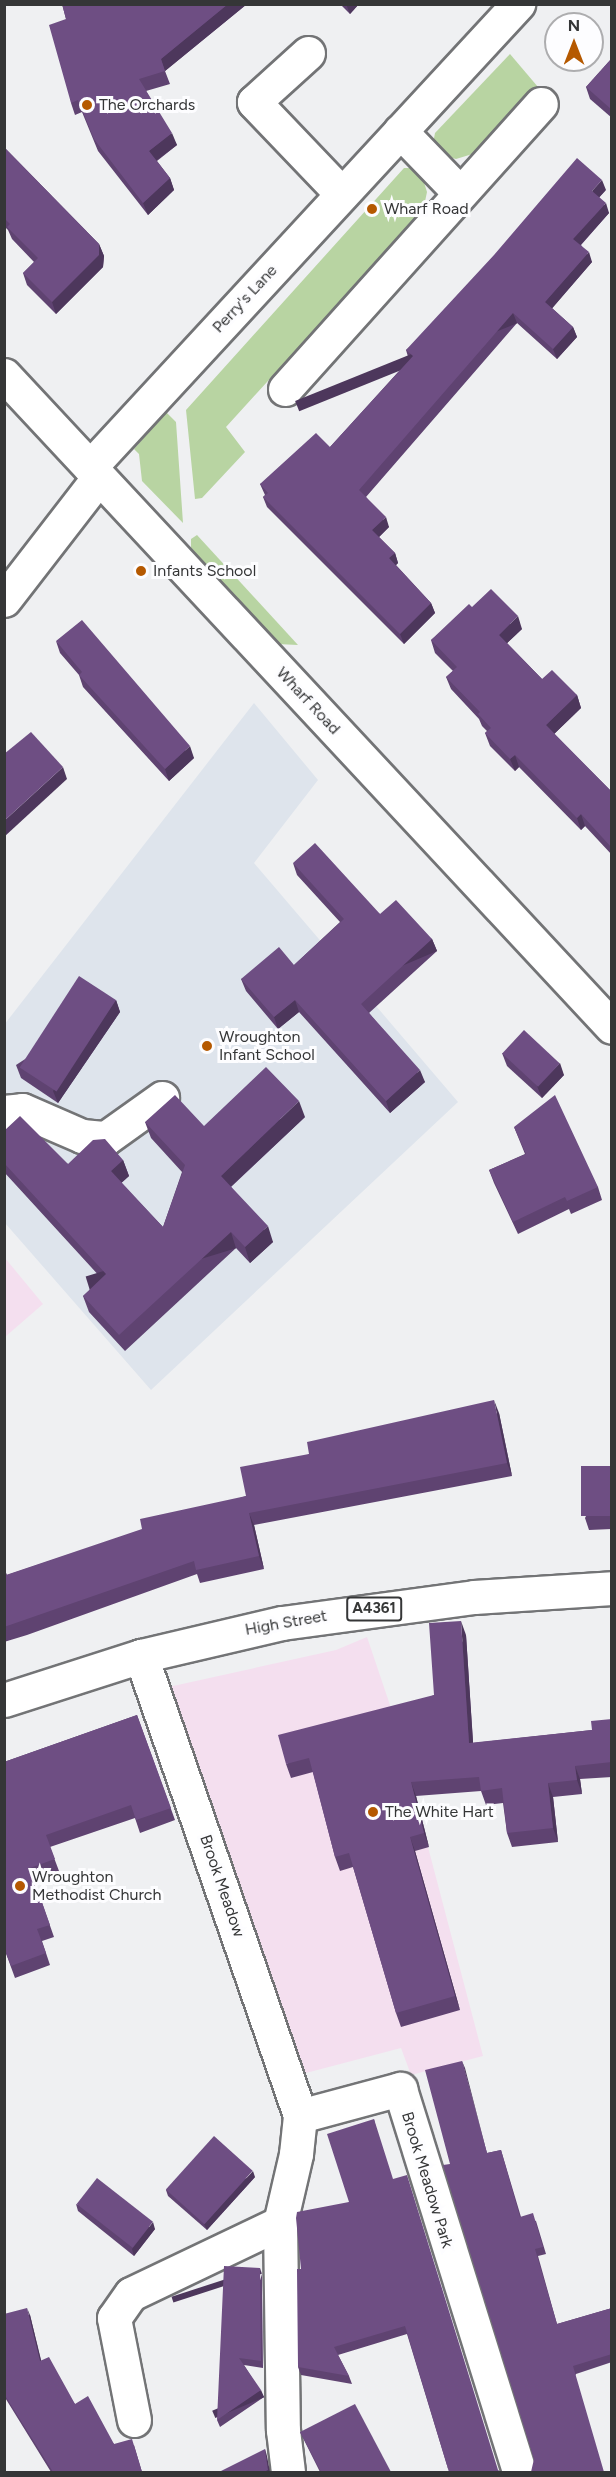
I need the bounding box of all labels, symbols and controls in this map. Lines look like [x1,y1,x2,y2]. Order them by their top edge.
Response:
north arrow [544,12,604,72]
text: N [568,16,580,35]
place label: The Orchards [99,95,195,115]
marker: The Orchards [80,98,94,112]
place label: Wharf Road [384,199,469,219]
marker: Wharf Road [365,202,379,216]
street label: Perry's Lane [209,261,281,337]
place label: Infants School [153,561,256,581]
marker: Infants School [134,564,148,578]
street label: Wharf Road [272,664,344,738]
place label: Wroughton Infant School [219,1027,315,1065]
marker: Wroughton Infant School [200,1039,214,1053]
road number: A4361 [346,1597,403,1621]
street label: High Street [244,1606,328,1640]
place label: The White Hart [385,1802,494,1822]
marker: The White Hart [366,1805,380,1819]
street label: Brook Meadow [196,1832,248,1940]
place label: Wroughton Methodist Church [32,1867,161,1905]
marker: Wroughton Methodist Church [13,1879,27,1893]
street label: Brook Meadow Park [397,2110,457,2250]

